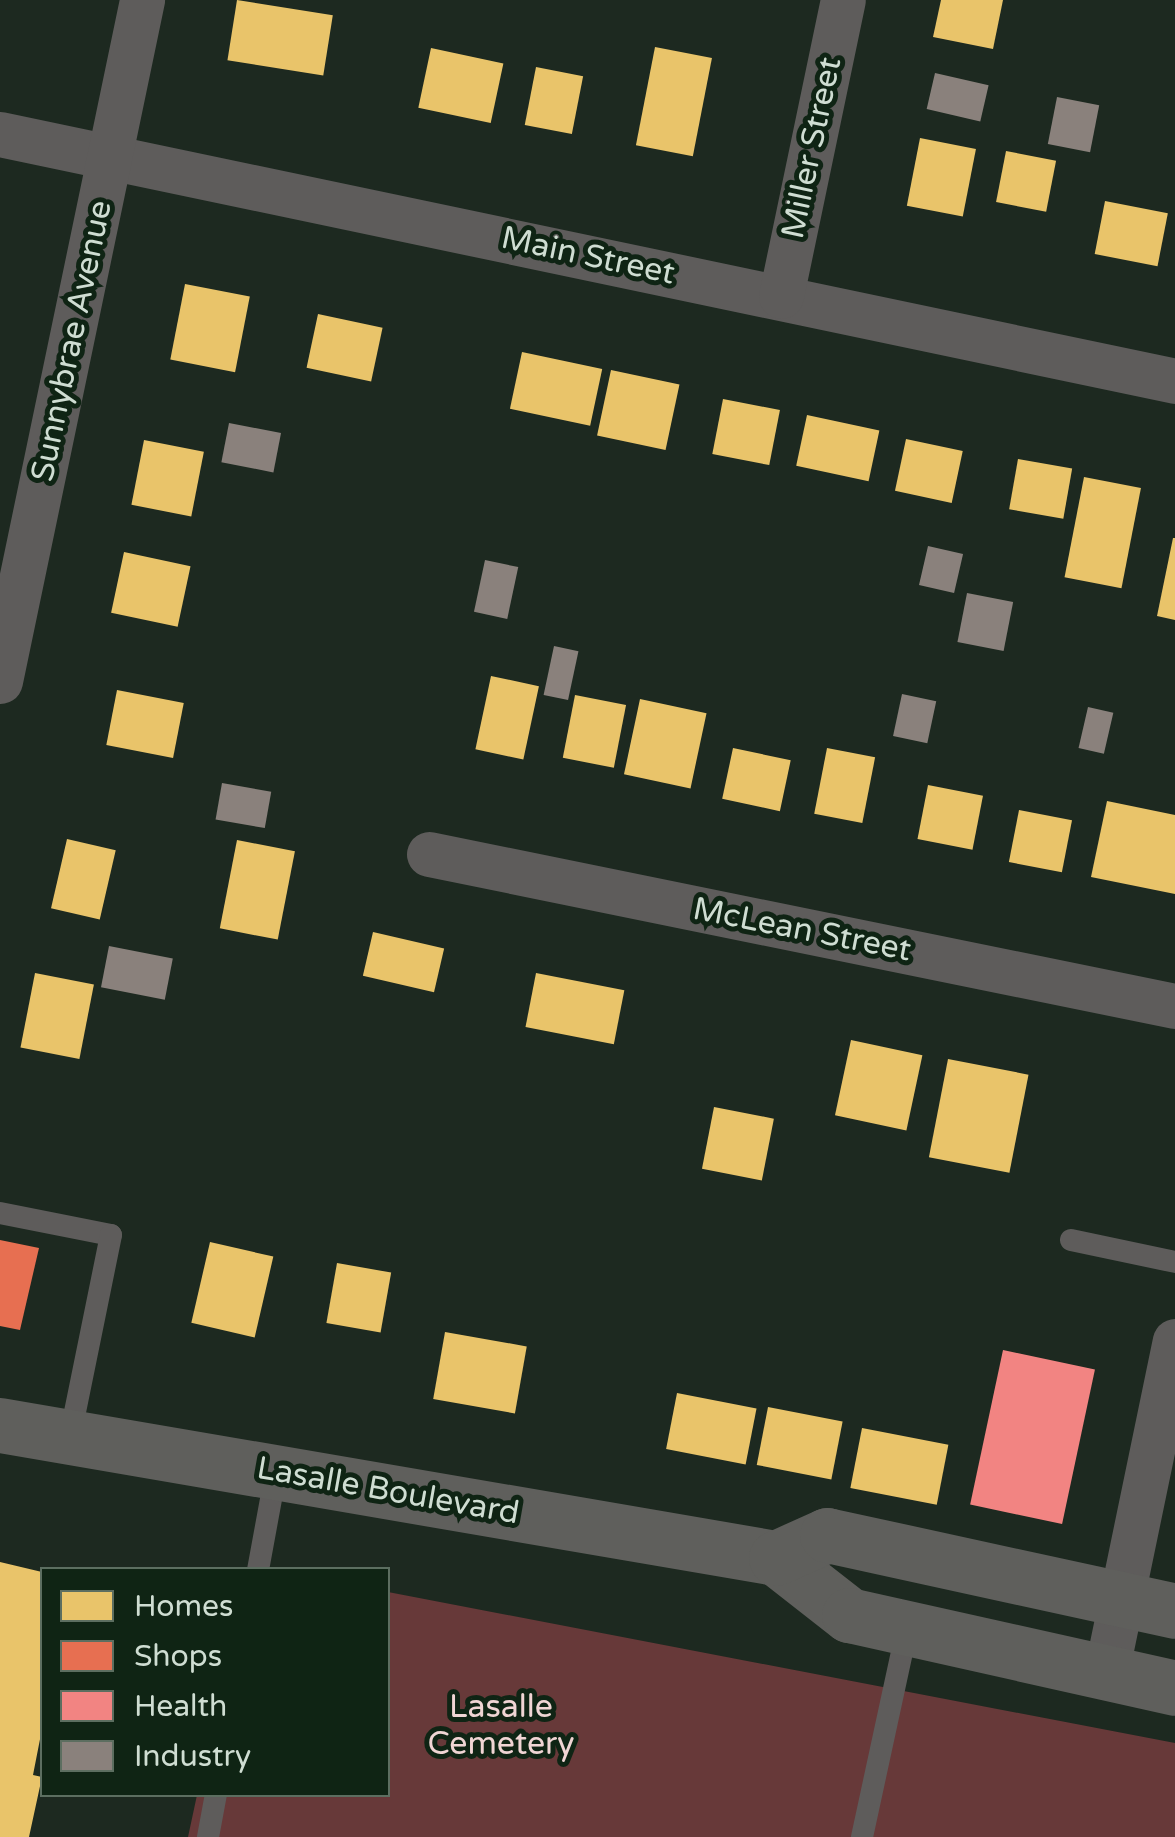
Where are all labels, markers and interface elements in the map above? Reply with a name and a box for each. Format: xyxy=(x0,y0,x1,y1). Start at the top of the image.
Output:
street label: Miller Street xyxy=(774,54,850,242)
street label: Sunnybrae Avenue xyxy=(23,197,121,485)
street label: Main Street xyxy=(498,219,678,293)
street label: McLean Street xyxy=(690,890,914,970)
street label: Lasalle Boulevard xyxy=(254,1449,522,1533)
legend xyxy=(40,1567,390,1797)
text: Homes xyxy=(134,1588,233,1625)
text: Shops xyxy=(134,1638,222,1675)
text: Health xyxy=(134,1688,227,1725)
park label: Lasalle Cemetery xyxy=(428,1689,574,1764)
text: Industry xyxy=(134,1738,251,1775)

